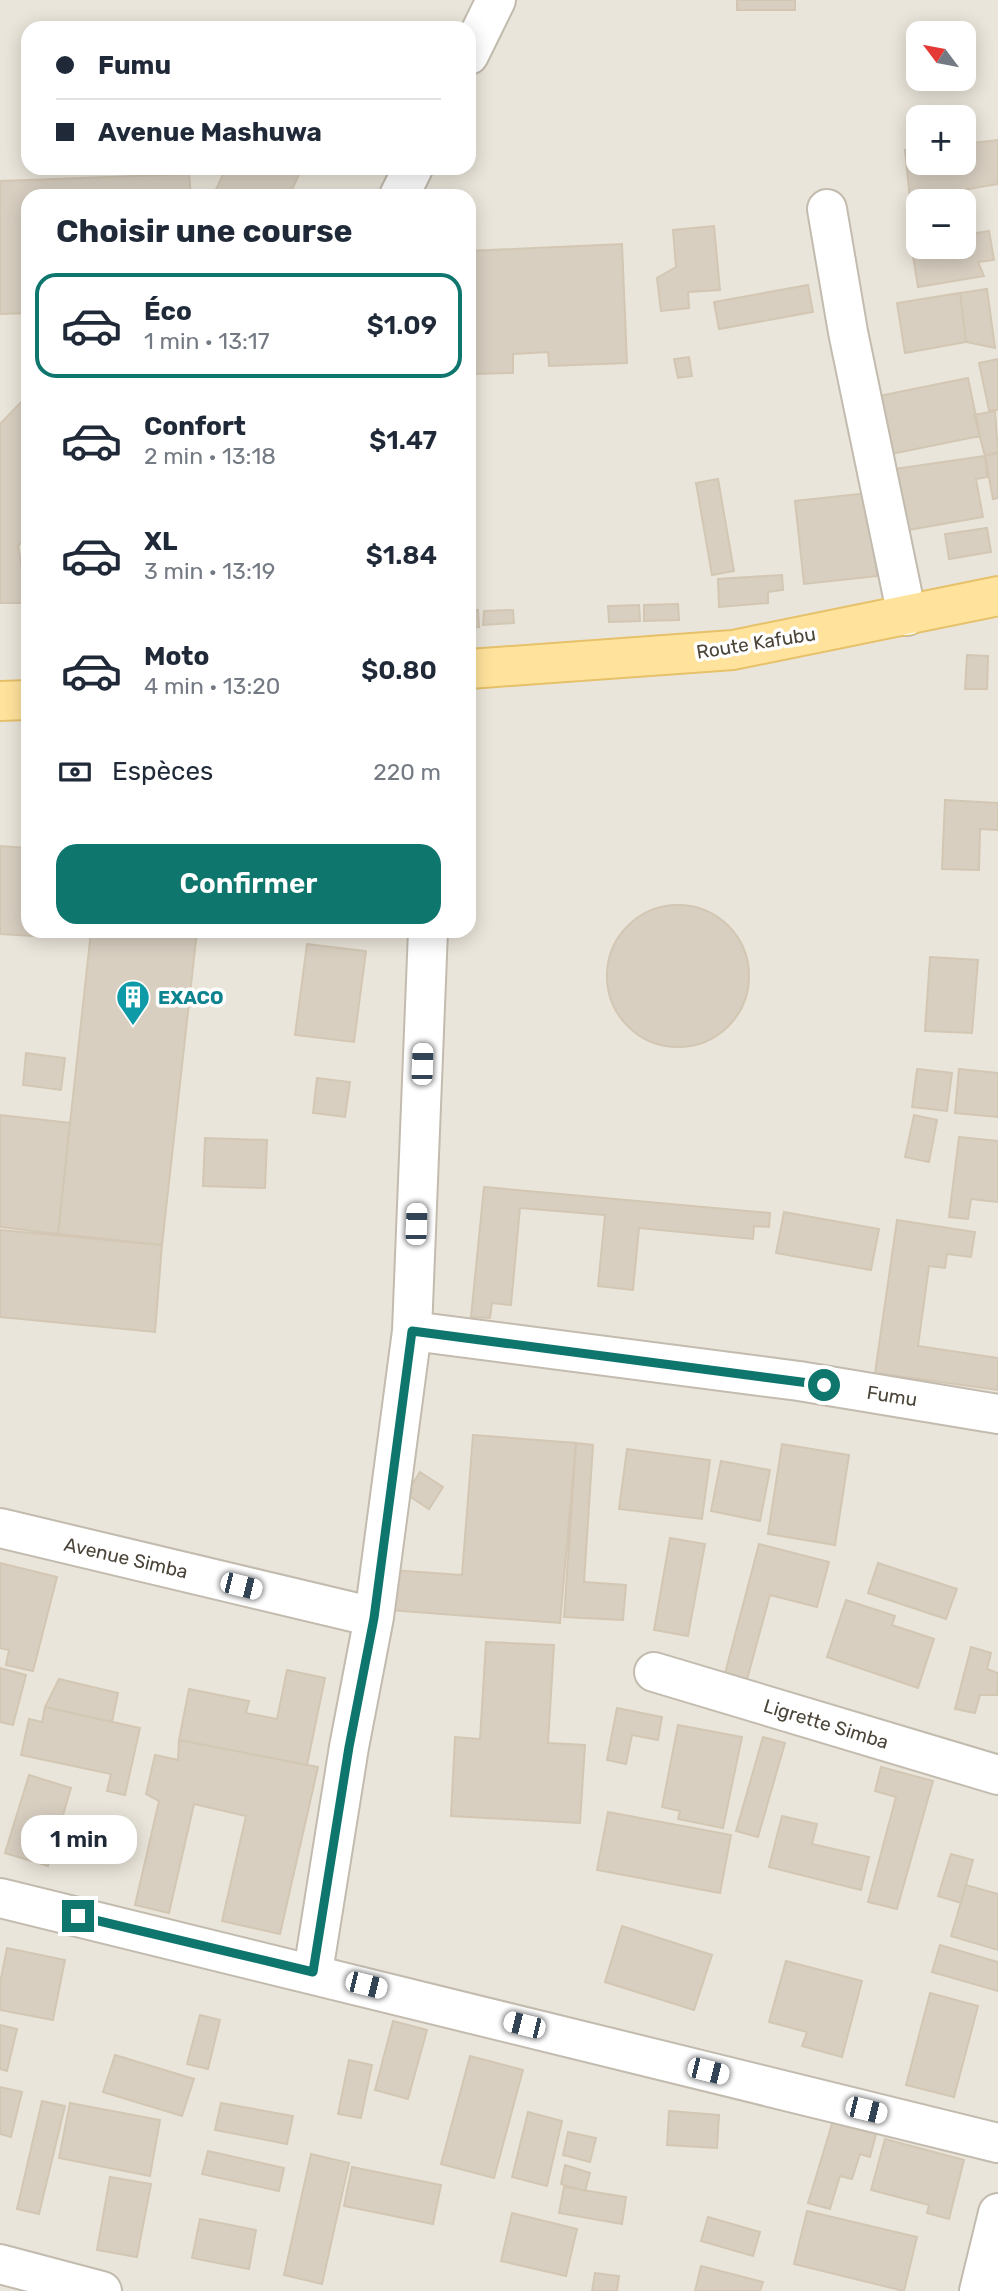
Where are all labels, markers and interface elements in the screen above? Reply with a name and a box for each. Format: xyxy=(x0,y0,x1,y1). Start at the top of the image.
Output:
north arrow xyxy=(906,21,976,91)
map controls xyxy=(906,21,976,259)
text: Fumu xyxy=(98,50,171,81)
button: + xyxy=(906,105,976,175)
text: Avenue Mashuwa xyxy=(98,117,322,148)
button: − xyxy=(906,189,976,259)
text: Choisir une course xyxy=(56,212,353,250)
icon: car xyxy=(60,294,123,357)
text: Éco xyxy=(144,296,192,327)
text: $1.09 xyxy=(367,310,437,341)
text: 1 min · 13:17 xyxy=(144,327,270,355)
icon: car xyxy=(60,409,123,472)
text: Confort xyxy=(144,411,246,442)
text: $1.47 xyxy=(369,425,437,456)
text: 2 min · 13:18 xyxy=(144,442,276,470)
icon: car xyxy=(60,524,123,587)
text: XL xyxy=(144,526,177,557)
text: $1.84 xyxy=(366,540,437,571)
text: 3 min · 13:19 xyxy=(144,557,275,585)
street label: Route Kafubu xyxy=(695,622,817,664)
icon: car xyxy=(60,639,123,702)
text: Moto xyxy=(144,641,209,672)
text: $0.80 xyxy=(361,655,437,686)
text: 4 min · 13:20 xyxy=(144,672,280,700)
icon: cash xyxy=(56,753,94,791)
text: Espèces xyxy=(112,756,213,787)
text: 220 m xyxy=(373,758,441,786)
button: Confirmer xyxy=(56,844,441,924)
building icon: EXACO xyxy=(114,978,152,1027)
place label: EXACO xyxy=(158,986,223,1009)
car xyxy=(411,1043,434,1085)
car xyxy=(405,1203,428,1245)
route start xyxy=(808,1369,840,1401)
street label: Fumu xyxy=(865,1381,919,1411)
street label: Avenue Simba xyxy=(62,1533,190,1583)
car xyxy=(219,1571,264,1601)
street label: Ligrette Simba xyxy=(761,1694,891,1754)
callout: 1 min xyxy=(20,1814,136,1864)
text: 1 min xyxy=(50,1825,108,1853)
route end xyxy=(62,1900,94,1932)
car xyxy=(344,1970,389,2000)
car xyxy=(502,2010,547,2040)
car xyxy=(686,2056,731,2086)
car xyxy=(844,2095,889,2125)

